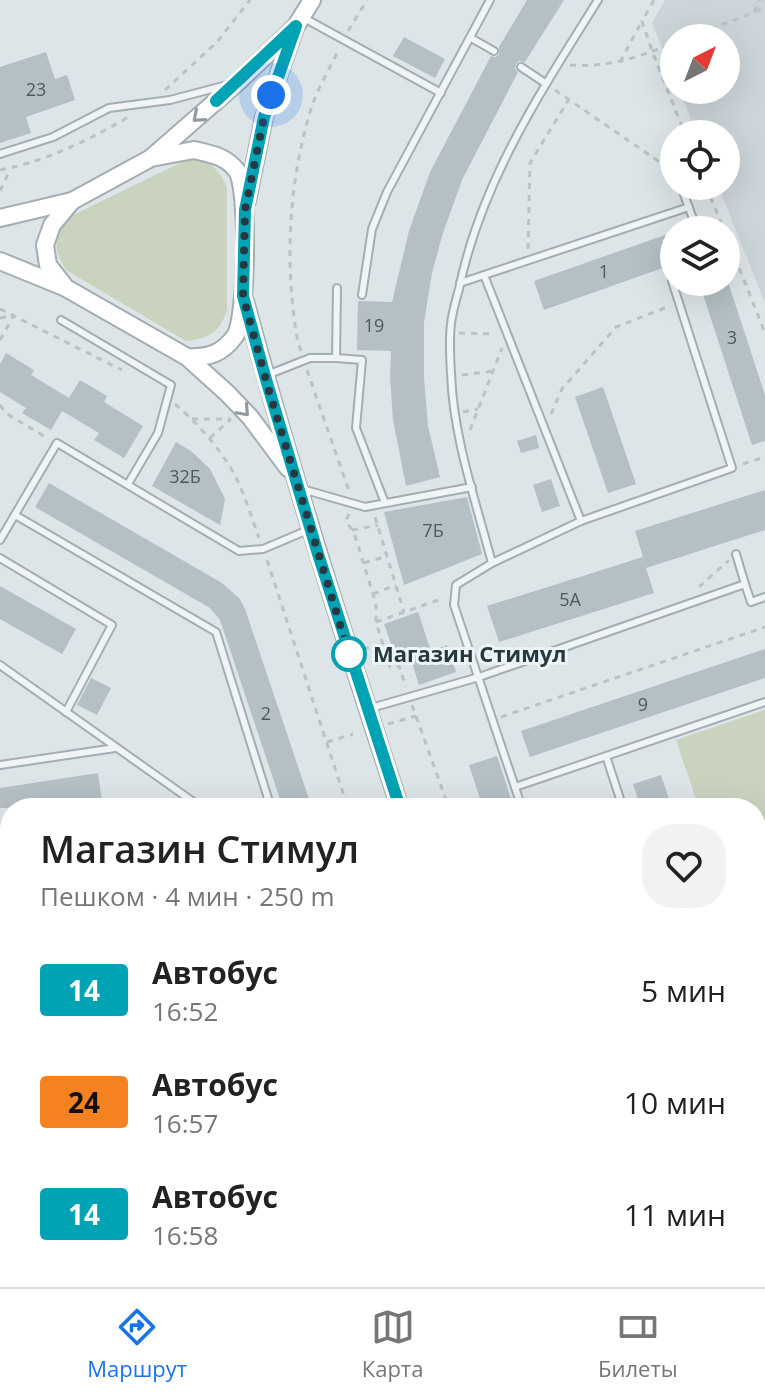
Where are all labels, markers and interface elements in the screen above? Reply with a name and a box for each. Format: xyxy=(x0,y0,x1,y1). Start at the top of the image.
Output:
north arrow xyxy=(660,24,740,104)
map controls xyxy=(660,24,740,296)
your location xyxy=(251,75,291,115)
house number: 23 xyxy=(26,77,46,101)
one-way arrow xyxy=(193,107,207,122)
button: locate xyxy=(660,120,740,200)
button: layers xyxy=(660,216,740,296)
house number: 1 xyxy=(599,259,609,283)
house number: 19 xyxy=(364,313,384,337)
house number: 3 xyxy=(727,325,737,349)
one-way arrow xyxy=(234,401,248,416)
house number: 32Б xyxy=(169,464,201,488)
house number: 7Б xyxy=(422,518,444,542)
house number: 5А xyxy=(559,587,581,611)
marker: Магазин Стимул xyxy=(332,637,366,671)
place label: Магазин Стимул xyxy=(373,638,567,668)
house number: 9 xyxy=(638,692,648,716)
house number: 2 xyxy=(261,701,271,725)
text: Магазин Стимул xyxy=(40,822,359,874)
button: heart xyxy=(642,824,726,908)
text: Пешком · 4 мин · 250 m xyxy=(40,878,335,914)
text: Автобус xyxy=(152,952,278,993)
text: 5 мин xyxy=(641,970,726,1011)
text: 14 xyxy=(68,971,100,1009)
text: 16:52 xyxy=(152,993,218,1029)
text: Автобус xyxy=(152,1064,278,1105)
text: 10 мин xyxy=(624,1082,726,1123)
text: 24 xyxy=(68,1083,100,1121)
text: 16:57 xyxy=(152,1105,218,1141)
text: Автобус xyxy=(152,1176,278,1217)
text: 11 мин xyxy=(624,1194,726,1235)
text: 14 xyxy=(68,1195,100,1233)
text: 16:58 xyxy=(152,1217,218,1253)
tab: Маршрут xyxy=(87,1305,187,1383)
tab: Карта xyxy=(362,1305,423,1383)
tab: Билеты xyxy=(598,1305,678,1383)

